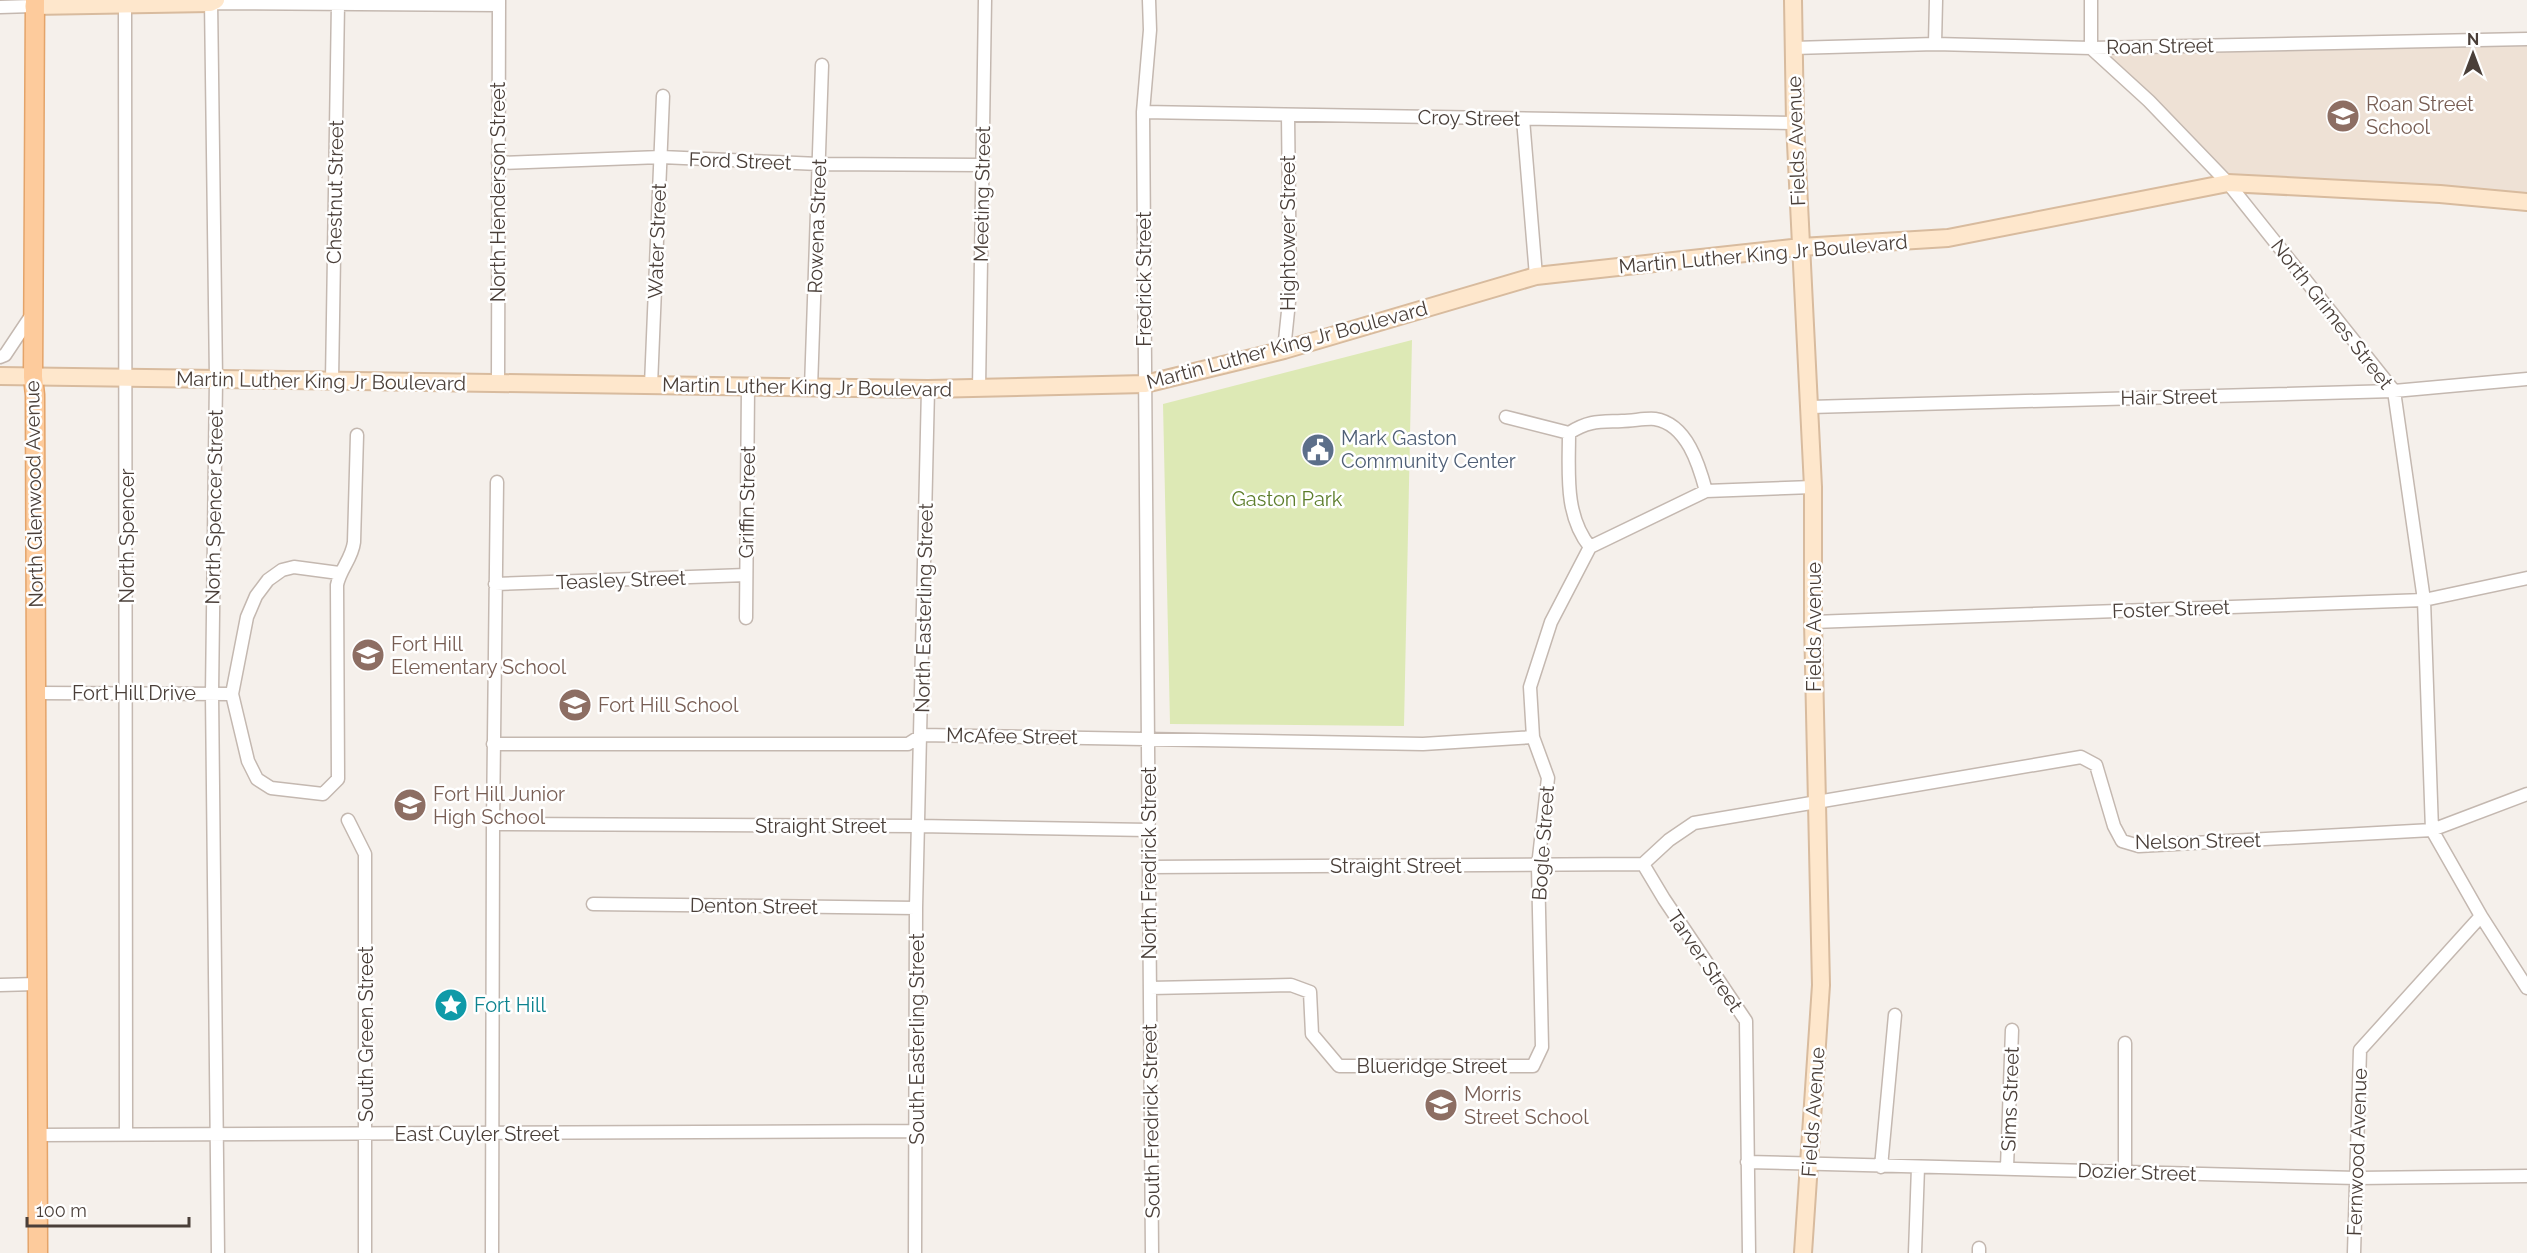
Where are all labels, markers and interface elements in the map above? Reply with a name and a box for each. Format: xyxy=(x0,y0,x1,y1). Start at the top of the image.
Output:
north arrow xyxy=(2443,24,2503,84)
text: N xyxy=(2467,30,2479,49)
street label: Roan Street xyxy=(2106,33,2214,59)
street label: Fields Avenue xyxy=(1782,75,1810,206)
street label: North Henderson Street xyxy=(486,81,510,302)
place label: Roan Street School xyxy=(2366,92,2474,139)
school or university icon: Roan Street School xyxy=(2325,98,2361,134)
street label: Croy Street xyxy=(1417,105,1521,131)
street label: Chestnut Street xyxy=(322,119,348,264)
street label: Meeting Street xyxy=(969,125,995,262)
street label: Ford Street xyxy=(688,147,792,175)
street label: Hightower Street xyxy=(1276,155,1300,311)
street label: Rowena Street xyxy=(803,158,831,294)
street label: Water Street xyxy=(643,182,671,299)
street label: Fredrick Street xyxy=(1132,211,1156,347)
street label: Martin Luther King Jr Boulevard xyxy=(1618,229,1908,279)
street label: North Grimes Street xyxy=(2266,234,2398,394)
street label: Martin Luther King Jr Boulevard xyxy=(1144,296,1430,394)
street label: Martin Luther King Jr Boulevard xyxy=(176,366,466,396)
street label: Martin Luther King Jr Boulevard xyxy=(662,372,952,402)
street label: North Glenwood Avenue xyxy=(20,380,48,608)
street label: Hair Street xyxy=(2120,384,2218,410)
street label: North Spencer Street xyxy=(200,409,228,605)
place label: Mark Gaston Community Center xyxy=(1341,426,1516,473)
public building icon: Mark Gaston Community Center xyxy=(1300,432,1336,468)
street label: Griffin Street xyxy=(734,445,760,558)
street label: North Spencer xyxy=(115,468,139,604)
park label: Gaston Park xyxy=(1232,487,1343,511)
street label: North Easterling Street xyxy=(910,503,938,713)
street label: Fields Avenue xyxy=(1802,562,1826,692)
street label: Teasley Street xyxy=(556,566,687,594)
street label: Foster Street xyxy=(2112,595,2231,623)
place label: Fort Hill Elementary School xyxy=(391,632,567,679)
school or university icon: Fort Hill Elementary School xyxy=(350,637,386,673)
street label: Fort Hill Drive xyxy=(72,681,196,705)
school or university icon: Fort Hill School xyxy=(557,687,593,723)
place label: Fort Hill School xyxy=(598,693,739,717)
street label: McAfee Street xyxy=(946,723,1078,749)
street label: North Fredrick Street xyxy=(1137,766,1161,960)
place label: Fort Hill Junior High School xyxy=(433,782,565,829)
street label: Bogle Street xyxy=(1527,784,1559,901)
school or university icon: Fort Hill Junior High School xyxy=(392,787,428,823)
street label: Straight Street xyxy=(755,814,887,838)
street label: Nelson Street xyxy=(2135,828,2262,854)
street label: Straight Street xyxy=(1330,854,1462,878)
street label: Denton Street xyxy=(690,893,819,919)
street label: Tarver Street xyxy=(1662,906,1748,1017)
street label: South Easterling Street xyxy=(905,933,929,1145)
street label: South Green Street xyxy=(354,946,378,1122)
place icon: Fort Hill xyxy=(433,987,469,1023)
place label: Fort Hill xyxy=(474,993,546,1017)
street label: South Fredrick Street xyxy=(1137,1023,1165,1219)
street label: Fields Avenue xyxy=(1796,1046,1830,1178)
street label: Sims Street xyxy=(1996,1046,2024,1152)
street label: Blueridge Street xyxy=(1357,1054,1508,1078)
street label: Fernwood Avenue xyxy=(2342,1067,2372,1236)
place label: Morris Street School xyxy=(1464,1082,1589,1129)
school or university icon: Morris Street School xyxy=(1423,1087,1459,1123)
street label: East Cuyler Street xyxy=(394,1122,560,1146)
street label: Dozier Street xyxy=(2077,1158,2197,1186)
scale bar xyxy=(27,1190,189,1228)
text: 100 m xyxy=(36,1200,87,1221)

